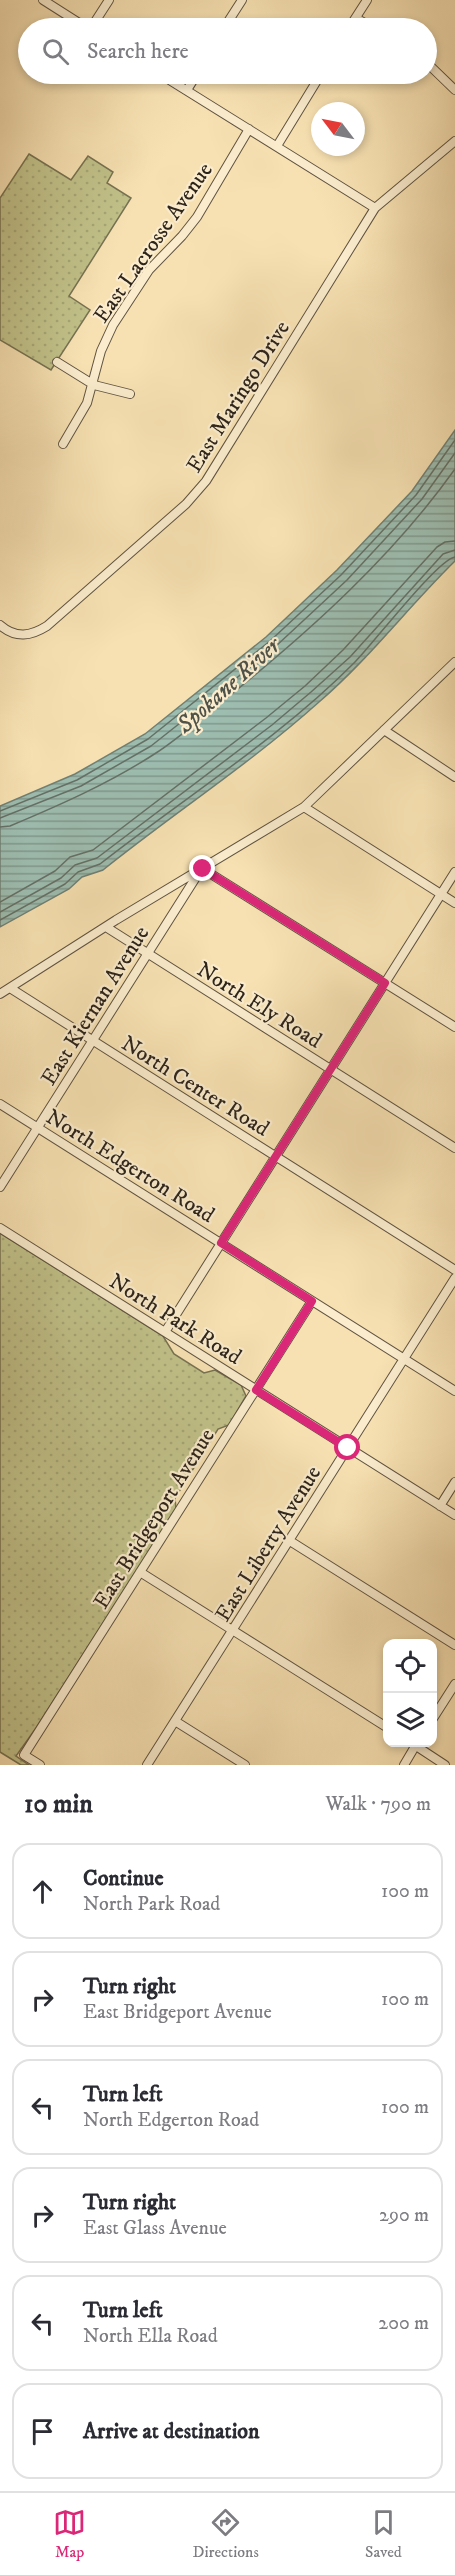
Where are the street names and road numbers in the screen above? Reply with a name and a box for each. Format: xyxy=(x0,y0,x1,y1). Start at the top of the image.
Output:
street label: East Lacrosse Avenue xyxy=(88,157,219,328)
street label: East Maringo Drive xyxy=(181,316,296,478)
street label: East Kiernan Avenue xyxy=(35,921,155,1091)
street label: North Ely Road xyxy=(192,956,327,1054)
street label: North Center Road xyxy=(116,1030,274,1143)
street label: North Edgerton Road xyxy=(41,1103,220,1229)
street label: North Park Road xyxy=(104,1268,246,1371)
street label: East Bridgeport Avenue xyxy=(88,1424,221,1614)
street label: East Liberty Avenue xyxy=(209,1461,327,1627)

